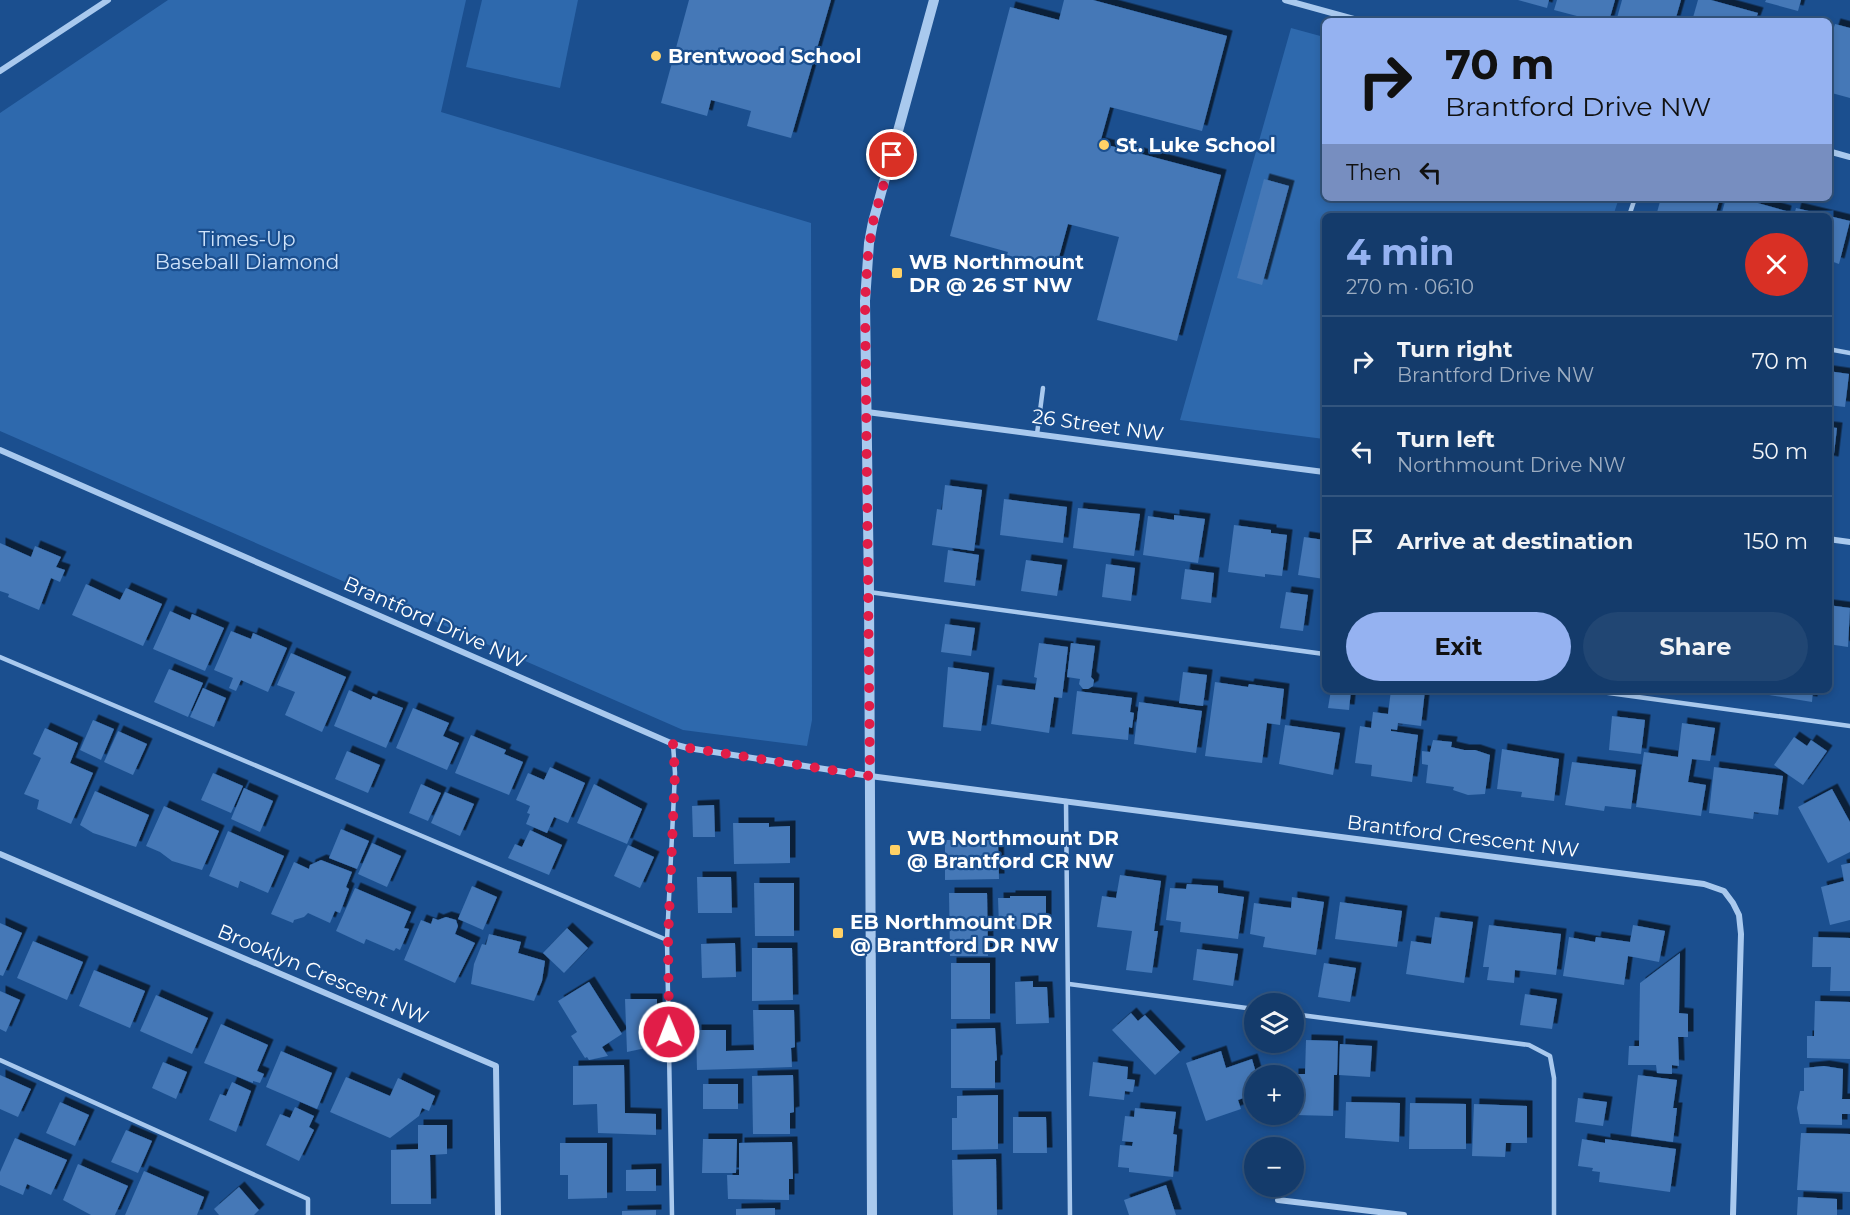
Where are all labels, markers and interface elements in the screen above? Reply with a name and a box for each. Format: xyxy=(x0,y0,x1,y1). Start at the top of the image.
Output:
text: 70 m xyxy=(1445,38,1555,90)
icon: right xyxy=(1346,42,1424,120)
place label: Brentwood School xyxy=(668,44,861,68)
marker: Brentwood School xyxy=(649,49,663,63)
text: Brantford Drive NW xyxy=(1445,90,1711,123)
pin xyxy=(866,129,917,180)
place label: St. Luke School xyxy=(1116,133,1276,157)
icon: arrive xyxy=(875,138,908,171)
marker: St. Luke School xyxy=(1097,138,1111,152)
icon: left xyxy=(1414,156,1447,189)
text: Then xyxy=(1346,159,1402,186)
park label: Times-Up Baseball Diamond xyxy=(155,227,339,274)
text: 4 min xyxy=(1346,230,1454,274)
button: close xyxy=(1745,233,1808,296)
place label: WB Northmount DR @ 26 ST NW xyxy=(909,250,1084,297)
marker: WB Northmount DR @ 26 ST NW xyxy=(890,266,904,280)
text: 270 m · 06:10 xyxy=(1346,275,1474,299)
text: Turn right xyxy=(1397,336,1512,363)
icon: right xyxy=(1346,345,1379,378)
text: 70 m xyxy=(1752,348,1808,375)
text: Brantford Drive NW xyxy=(1397,363,1594,387)
street label: 26 Street NW xyxy=(1031,404,1165,446)
text: Turn left xyxy=(1397,426,1495,453)
icon: left xyxy=(1346,435,1379,468)
text: 50 m xyxy=(1752,438,1808,465)
text: Northmount Drive NW xyxy=(1397,453,1626,477)
icon: arrive xyxy=(1346,525,1379,558)
text: Arrive at destination xyxy=(1397,528,1633,555)
text: 150 m xyxy=(1744,528,1808,555)
street label: Brantford Drive NW xyxy=(340,571,530,673)
button: Exit xyxy=(1346,612,1571,681)
button: Share xyxy=(1583,612,1808,681)
street label: Brantford Crescent NW xyxy=(1346,810,1580,862)
place label: WB Northmount DR @ Brantford CR NW xyxy=(907,826,1119,873)
marker: WB Northmount DR @ Brantford CR NW xyxy=(888,843,902,857)
place label: EB Northmount DR @ Brantford DR NW xyxy=(850,910,1059,957)
street label: Brooklyn Crescent NW xyxy=(214,919,432,1029)
marker: EB Northmount DR @ Brantford DR NW xyxy=(831,926,845,940)
map controls xyxy=(1244,993,1304,1197)
button: layers xyxy=(1244,993,1304,1053)
position arrow xyxy=(637,1000,701,1064)
button: + xyxy=(1244,1065,1304,1125)
button: − xyxy=(1244,1137,1304,1197)

